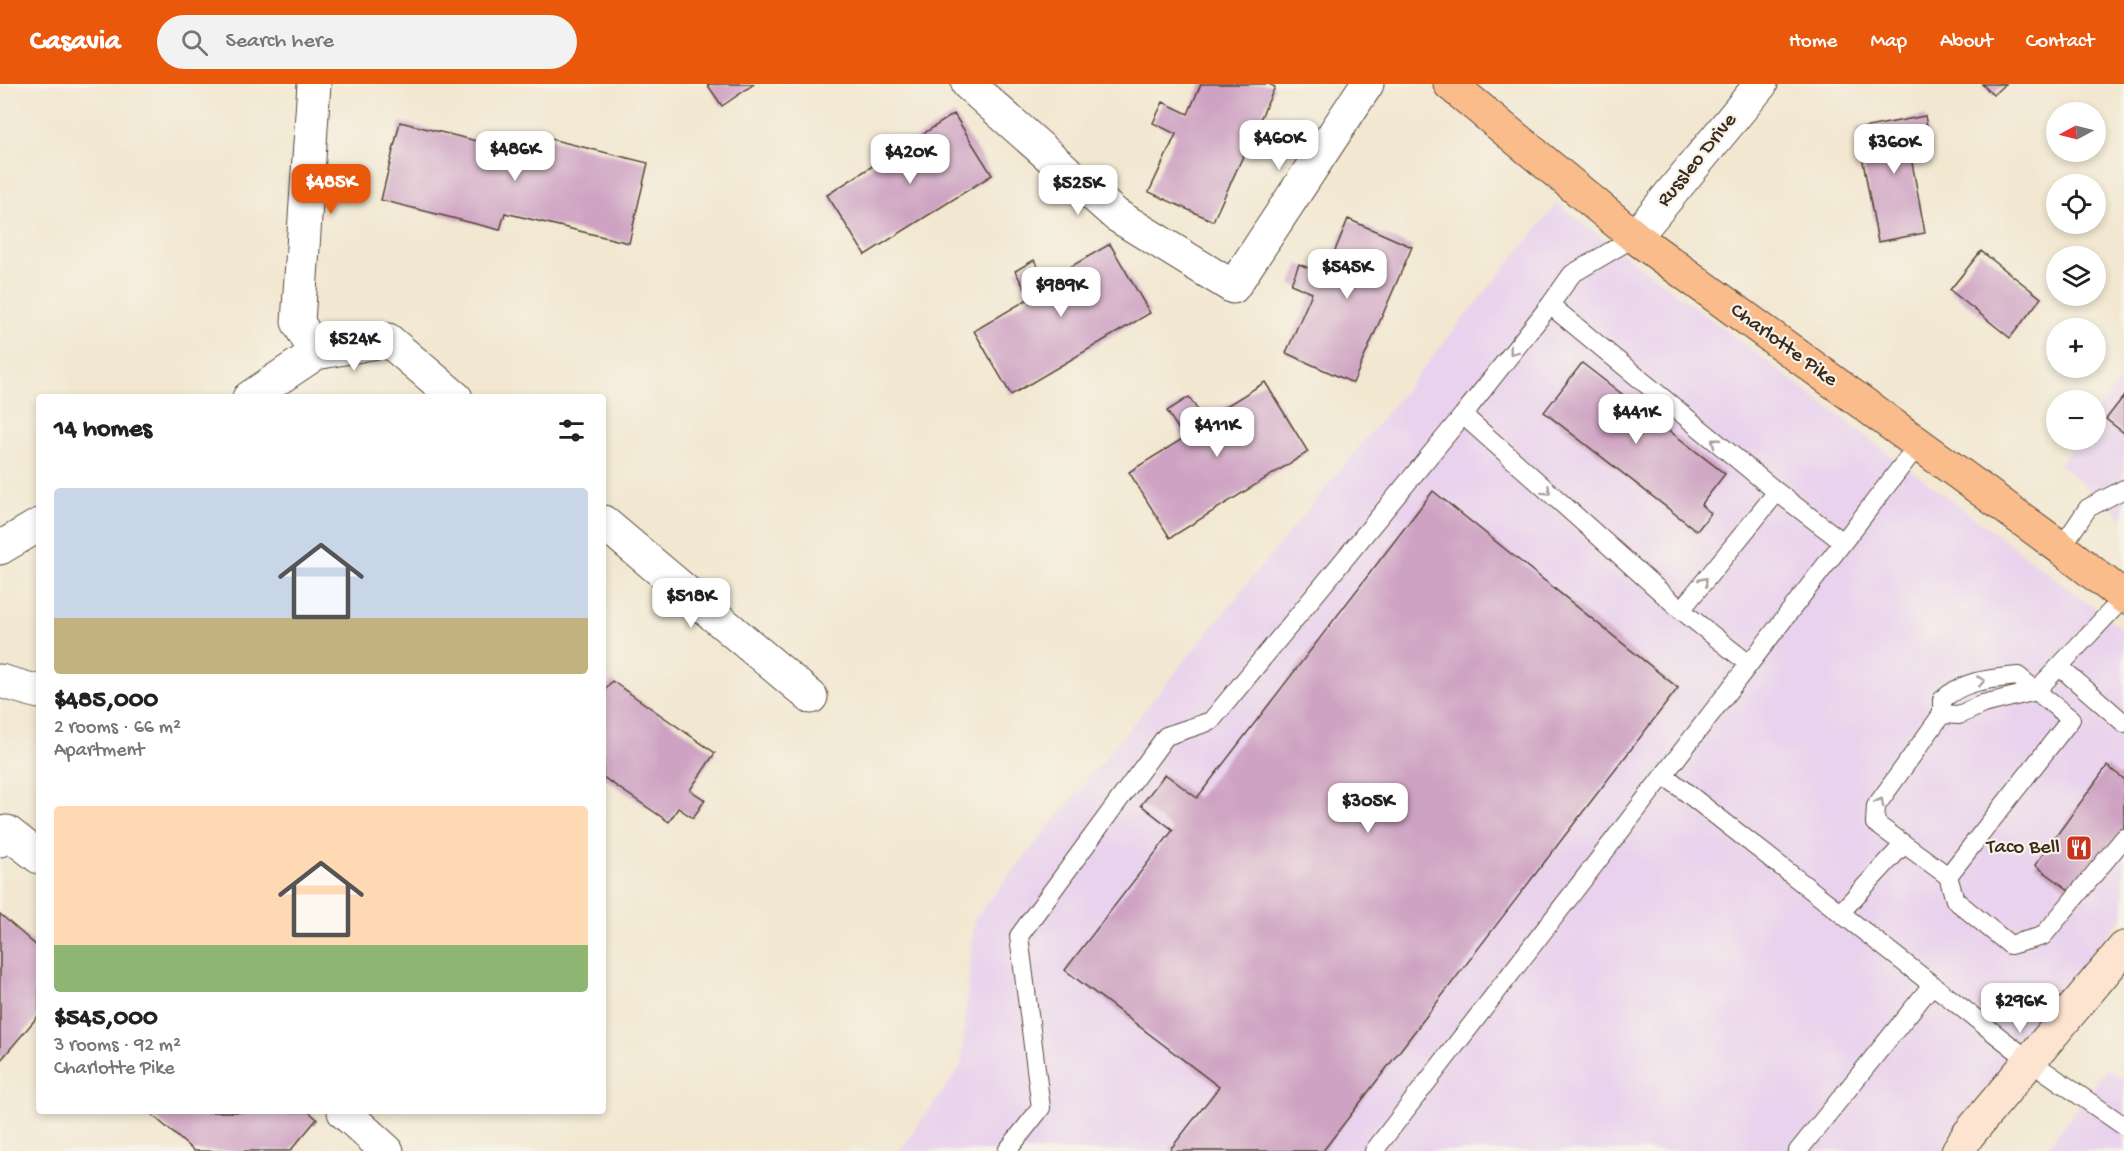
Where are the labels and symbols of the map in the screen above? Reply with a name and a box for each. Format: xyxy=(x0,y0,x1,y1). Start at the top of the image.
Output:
north arrow xyxy=(2046,102,2106,162)
street label: Russleo Drive xyxy=(1653,108,1744,213)
pin: $460K xyxy=(1237,120,1321,171)
pin: $360K xyxy=(1852,124,1936,175)
pin: $486K xyxy=(473,131,557,182)
pin: $420K xyxy=(868,134,952,185)
pin: $485K xyxy=(289,164,373,215)
pin: $525K xyxy=(1036,165,1120,216)
pin: $545K xyxy=(1305,249,1389,300)
pin: $989K xyxy=(1019,267,1103,318)
street label: Charlotte Pike xyxy=(1724,299,1842,394)
pin: $524K xyxy=(312,321,396,372)
one-way arrow xyxy=(1510,345,1521,356)
pin: $441K xyxy=(1594,394,1678,445)
pin: $411K xyxy=(1175,407,1259,458)
one-way arrow xyxy=(1711,438,1722,449)
one-way arrow xyxy=(1540,484,1551,495)
one-way arrow xyxy=(1697,577,1708,588)
pin: $518K xyxy=(649,578,733,629)
one-way arrow xyxy=(1976,675,1986,688)
pin: $305K xyxy=(1326,783,1410,834)
one-way arrow xyxy=(1873,798,1884,808)
restaurant icon: Taco Bell xyxy=(2064,833,2094,863)
place label: Taco Bell xyxy=(1985,836,2060,861)
pin: $296K xyxy=(1978,983,2062,1034)

